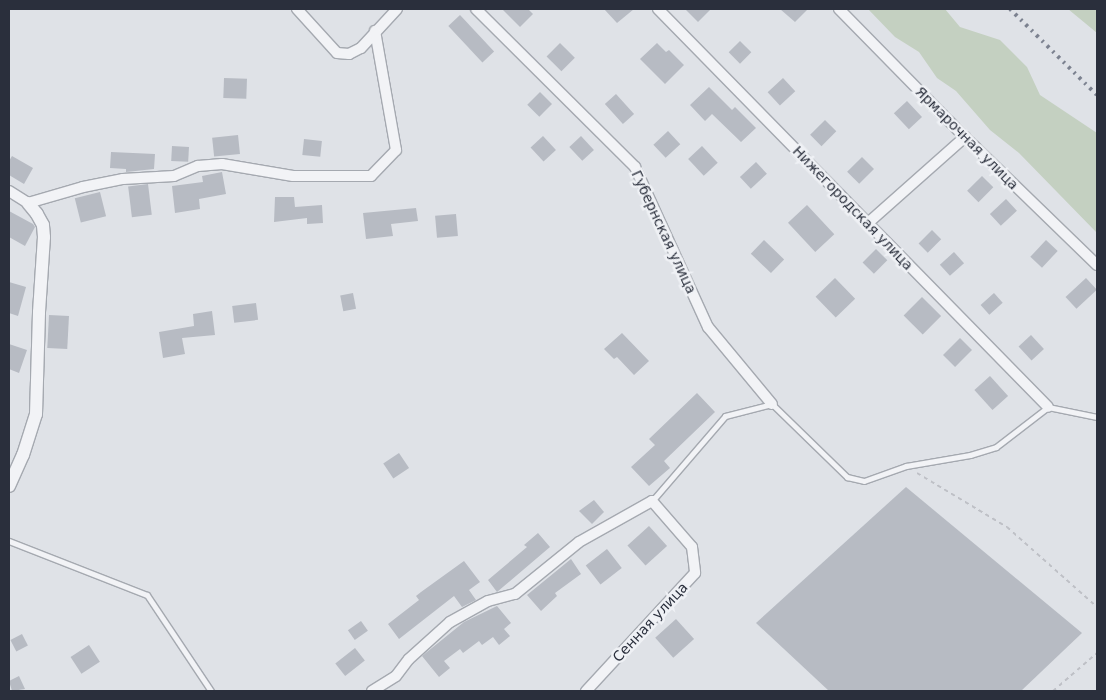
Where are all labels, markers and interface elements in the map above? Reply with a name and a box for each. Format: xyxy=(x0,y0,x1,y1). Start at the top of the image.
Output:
street label: Ярмарочная улица xyxy=(912,83,1022,193)
street label: Нижегородская улица xyxy=(789,142,917,274)
street label: Губернская улица xyxy=(628,168,700,296)
street label: Сенная улица xyxy=(609,579,691,665)

